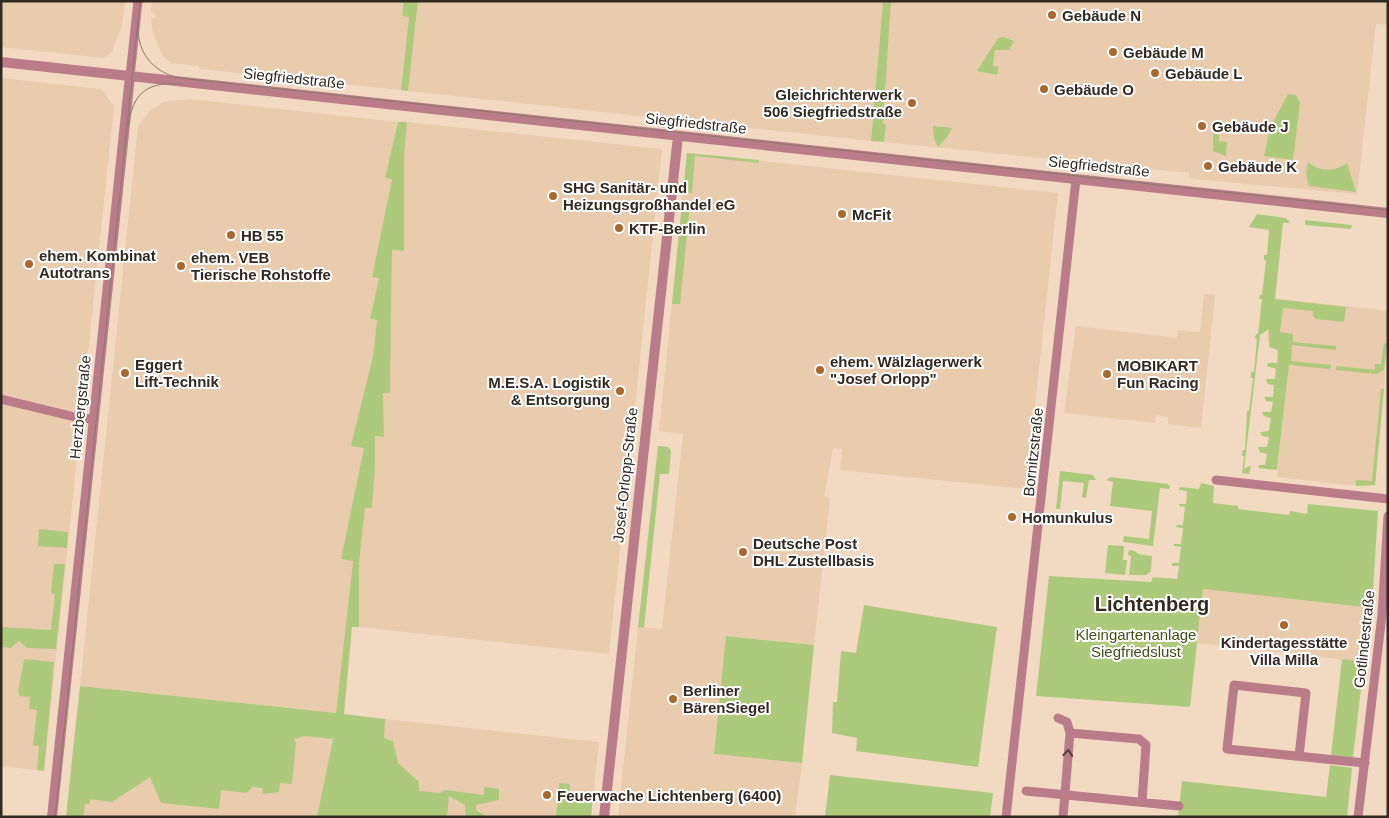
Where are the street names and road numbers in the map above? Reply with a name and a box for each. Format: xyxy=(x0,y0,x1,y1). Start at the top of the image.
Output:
street label: Siegfriedstraße xyxy=(243,64,345,92)
street label: Siegfriedstraße xyxy=(645,109,747,137)
street label: Siegfriedstraße xyxy=(1048,152,1150,180)
street label: Herzbergstraße xyxy=(66,354,94,460)
street label: Josef-Orlopp-Straße xyxy=(609,407,641,543)
street label: Bornitzstraße xyxy=(1020,407,1046,497)
street label: Gotlindestraße xyxy=(1350,589,1378,689)

